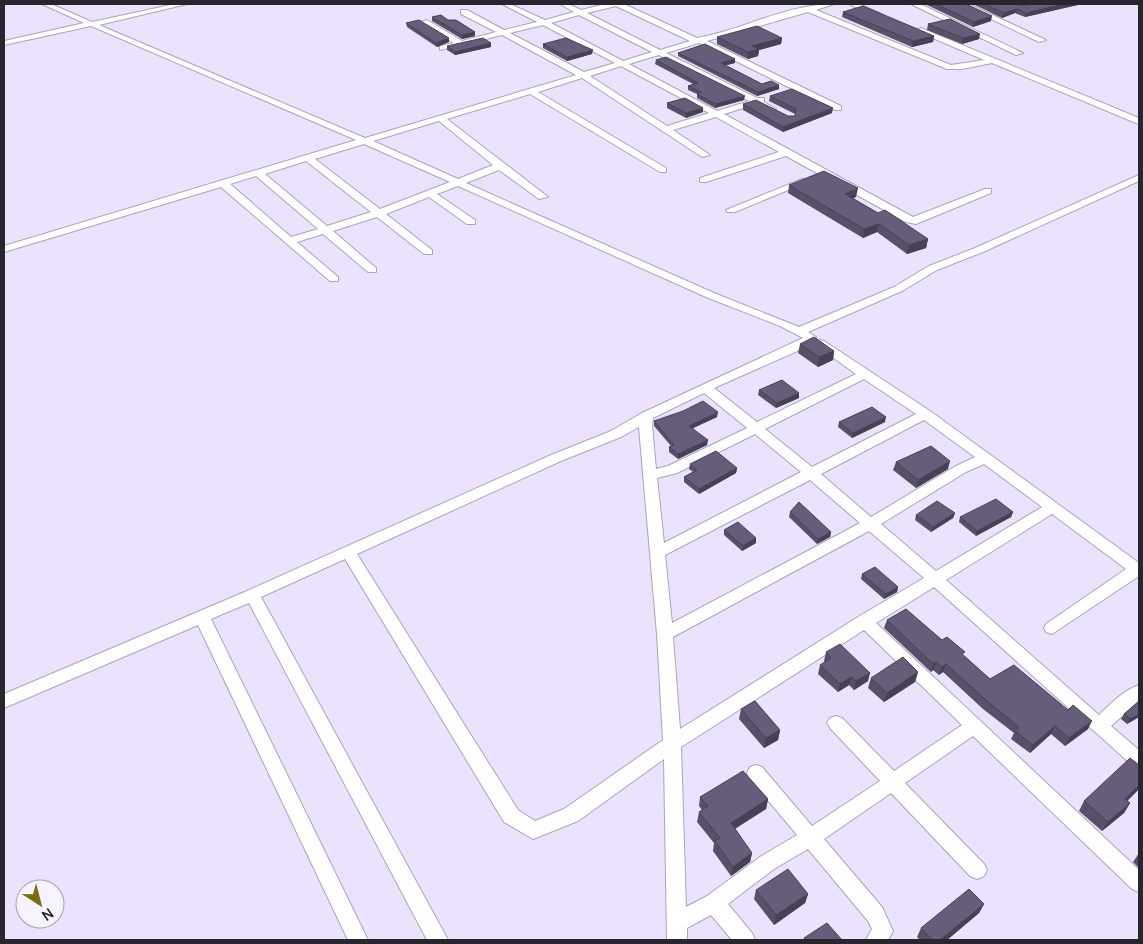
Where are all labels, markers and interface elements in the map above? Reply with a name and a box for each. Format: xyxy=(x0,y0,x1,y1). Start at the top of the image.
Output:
north arrow xyxy=(15,879,65,929)
text: N xyxy=(38,904,58,926)

